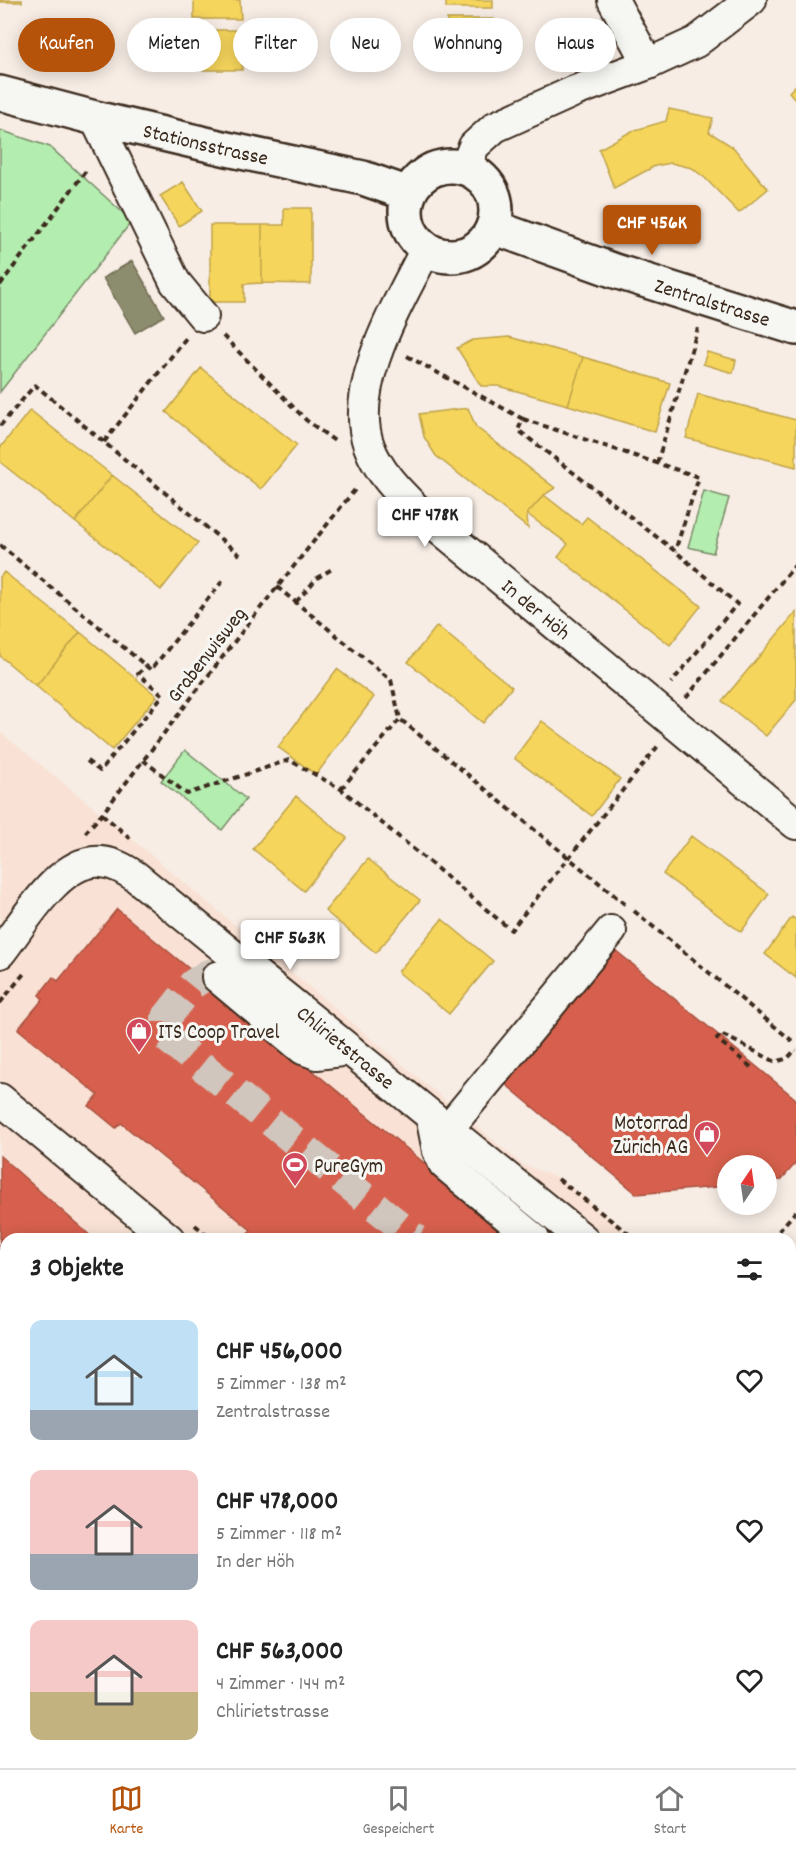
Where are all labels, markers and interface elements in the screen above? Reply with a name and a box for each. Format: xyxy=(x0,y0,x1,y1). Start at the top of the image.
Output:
chip: Kaufen xyxy=(18,18,115,72)
chip: Mieten xyxy=(127,18,221,72)
chip: Filter xyxy=(233,18,318,72)
chip: Neu xyxy=(330,18,401,72)
chip: Wohnung xyxy=(413,18,523,72)
chip: Haus xyxy=(535,18,616,72)
street label: Stationsstrasse xyxy=(140,118,271,175)
pin: CHF 456K xyxy=(590,205,714,256)
text: CHF 456K xyxy=(617,210,687,238)
street label: Zentralstrasse xyxy=(650,272,773,337)
pin: CHF 478K xyxy=(363,497,487,548)
text: CHF 478K xyxy=(392,502,458,530)
street label: In der Höh xyxy=(493,573,576,649)
street label: Grabenwisweg xyxy=(161,602,255,710)
pin: CHF 563K xyxy=(228,920,352,971)
text: CHF 563K xyxy=(255,925,325,953)
street label: Chlirietstrasse xyxy=(289,1000,400,1098)
shop icon: ITS Coop Travel xyxy=(124,1016,154,1054)
place label: ITS Coop Travel xyxy=(158,1019,280,1049)
place label: Motorrad Zürich AG xyxy=(613,1110,688,1164)
shop icon: Motorrad Zürich AG xyxy=(692,1119,722,1157)
sports icon: PureGym xyxy=(280,1150,310,1188)
place label: PureGym xyxy=(314,1153,383,1183)
north arrow xyxy=(717,1155,777,1215)
map controls xyxy=(717,1155,777,1215)
text: 3 Objekte xyxy=(30,1251,124,1288)
icon: filters xyxy=(733,1253,766,1286)
text: CHF 456,000 xyxy=(216,1334,343,1371)
icon: home xyxy=(78,1344,150,1416)
icon: heart xyxy=(733,1364,766,1397)
text: 5 Zimmer · 138 m² xyxy=(216,1371,347,1399)
text: Zentralstrasse xyxy=(216,1399,330,1427)
text: CHF 478,000 xyxy=(216,1484,338,1521)
icon: home xyxy=(78,1494,150,1566)
icon: heart xyxy=(733,1514,766,1547)
text: 5 Zimmer · 118 m² xyxy=(216,1521,342,1549)
text: In der Höh xyxy=(216,1549,295,1577)
text: CHF 563,000 xyxy=(216,1634,343,1671)
icon: home xyxy=(78,1644,150,1716)
icon: heart xyxy=(733,1664,766,1697)
text: 4 Zimmer · 144 m² xyxy=(216,1671,345,1699)
text: Chlirietstrasse xyxy=(216,1699,329,1727)
tab: Karte xyxy=(110,1782,143,1841)
tab: Gespeichert xyxy=(362,1782,434,1841)
tab: Start xyxy=(653,1782,686,1841)

